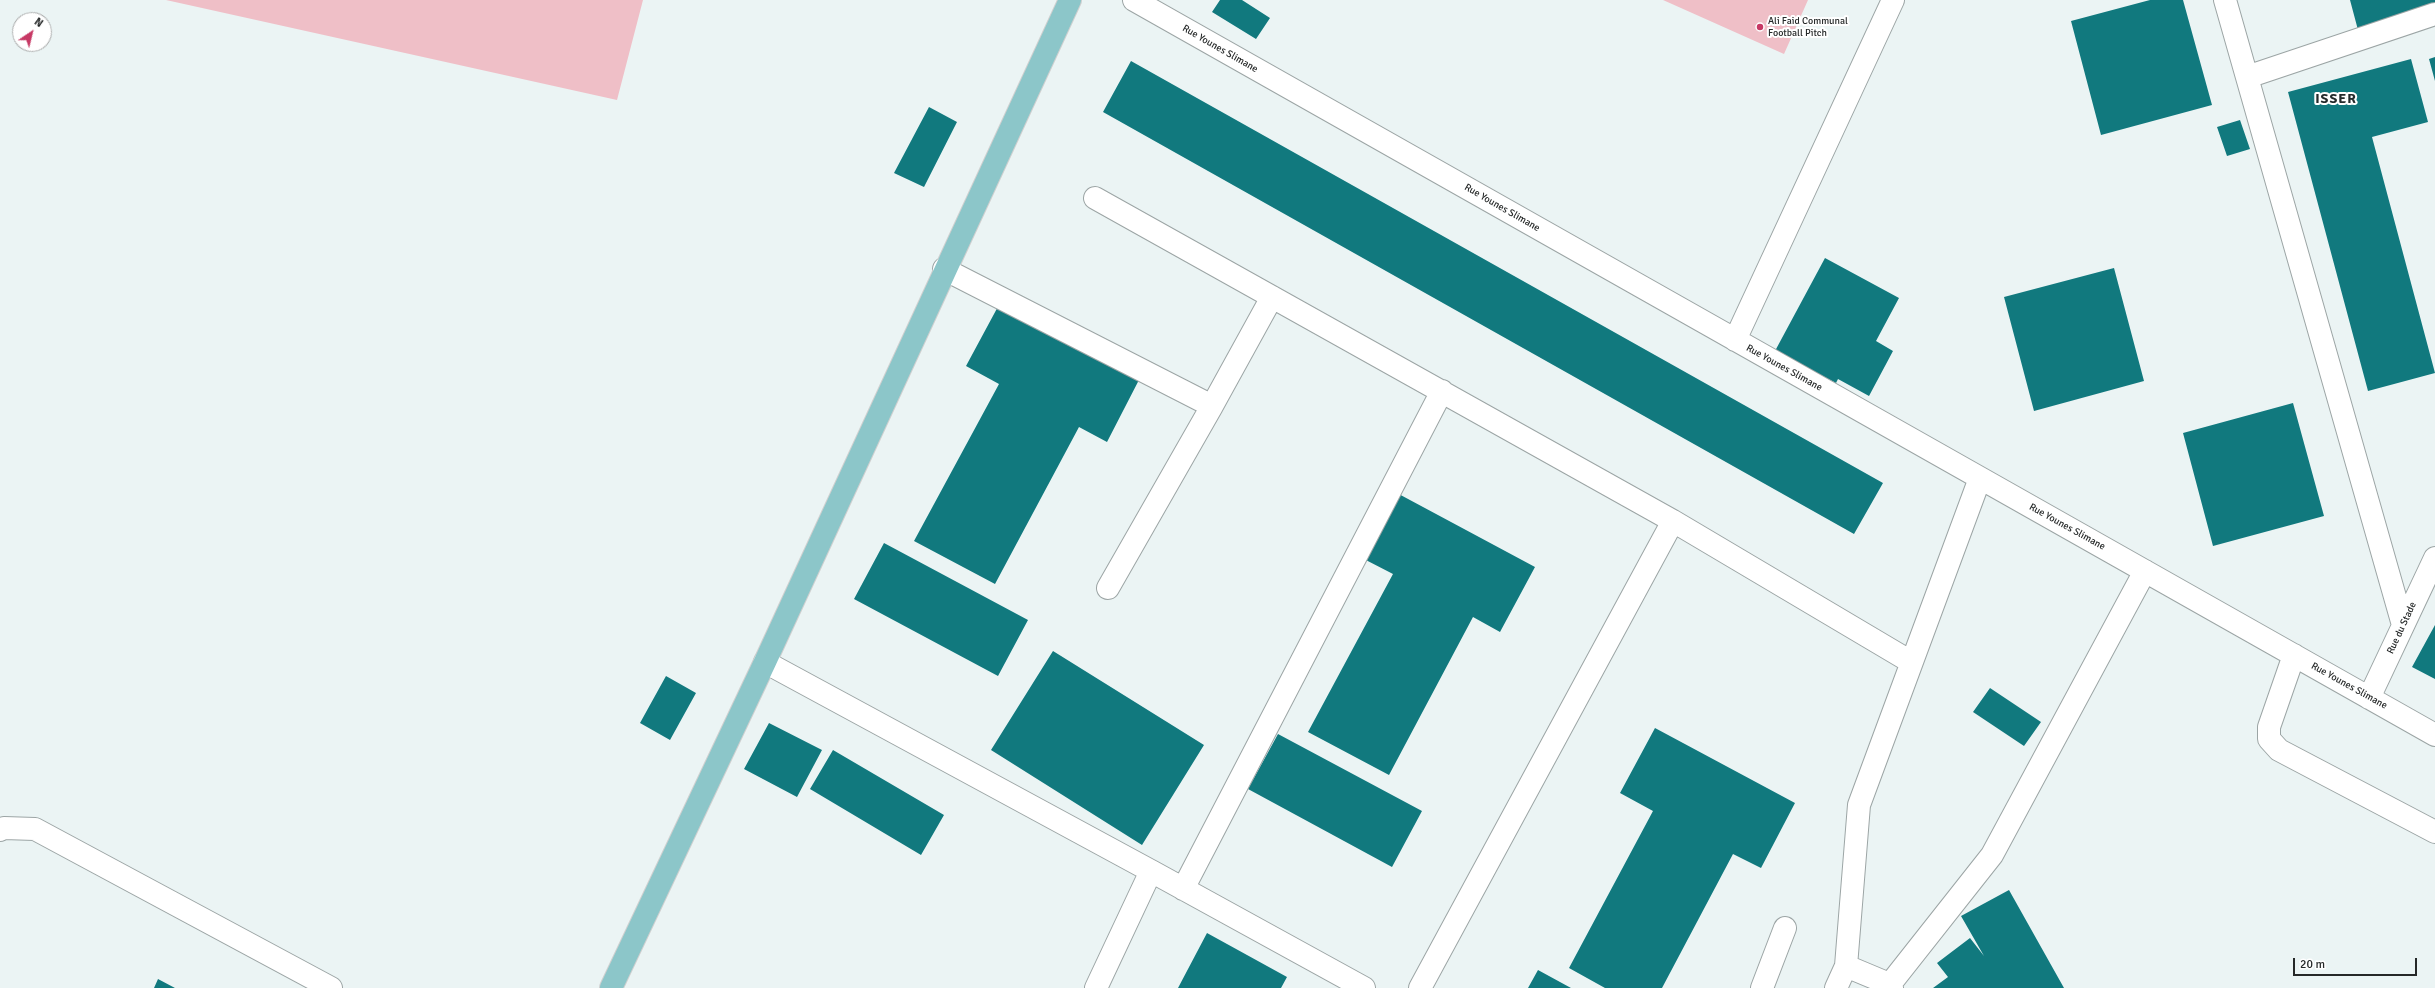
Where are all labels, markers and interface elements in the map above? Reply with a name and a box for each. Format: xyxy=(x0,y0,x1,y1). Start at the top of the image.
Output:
north arrow xyxy=(12,12,52,52)
text: N xyxy=(32,15,45,30)
place label: Ali Faid Communal Football Pitch xyxy=(1768,15,1848,38)
street label: Rue Younes Slimane xyxy=(1180,22,1260,76)
marker: Ali Faid Communal Football Pitch xyxy=(1755,22,1765,32)
district label: ISSER xyxy=(2315,91,2357,107)
street label: Rue Younes Slimane xyxy=(1462,181,1542,235)
street label: Rue Younes Slimane xyxy=(1744,342,1824,394)
street label: Rue Younes Slimane xyxy=(2027,501,2107,553)
street label: Rue du Stade xyxy=(2385,600,2419,656)
street label: Rue Younes Slimane xyxy=(2309,660,2389,712)
scale bar xyxy=(2295,950,2419,976)
text: 20 m xyxy=(2300,957,2325,972)

